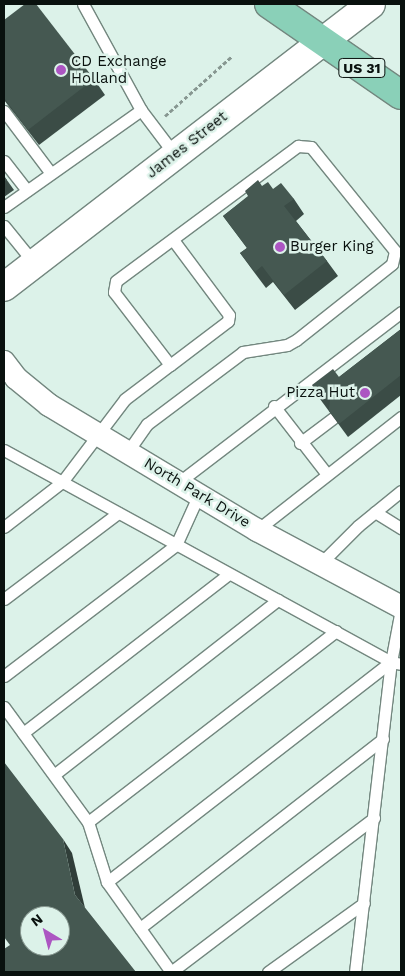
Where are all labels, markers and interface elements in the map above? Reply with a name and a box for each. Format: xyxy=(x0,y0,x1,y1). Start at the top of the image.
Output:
place label: CD Exchange Holland xyxy=(71,52,167,87)
road number: US 31 xyxy=(338,56,386,80)
marker: CD Exchange Holland xyxy=(55,64,67,76)
street label: James Street xyxy=(143,108,231,182)
place label: Burger King xyxy=(290,238,374,256)
marker: Burger King xyxy=(274,241,286,253)
place label: Pizza Hut xyxy=(286,384,355,402)
marker: Pizza Hut xyxy=(359,387,371,399)
street label: North Park Drive xyxy=(141,454,253,532)
north arrow xyxy=(20,906,70,956)
text: N xyxy=(28,910,46,929)

